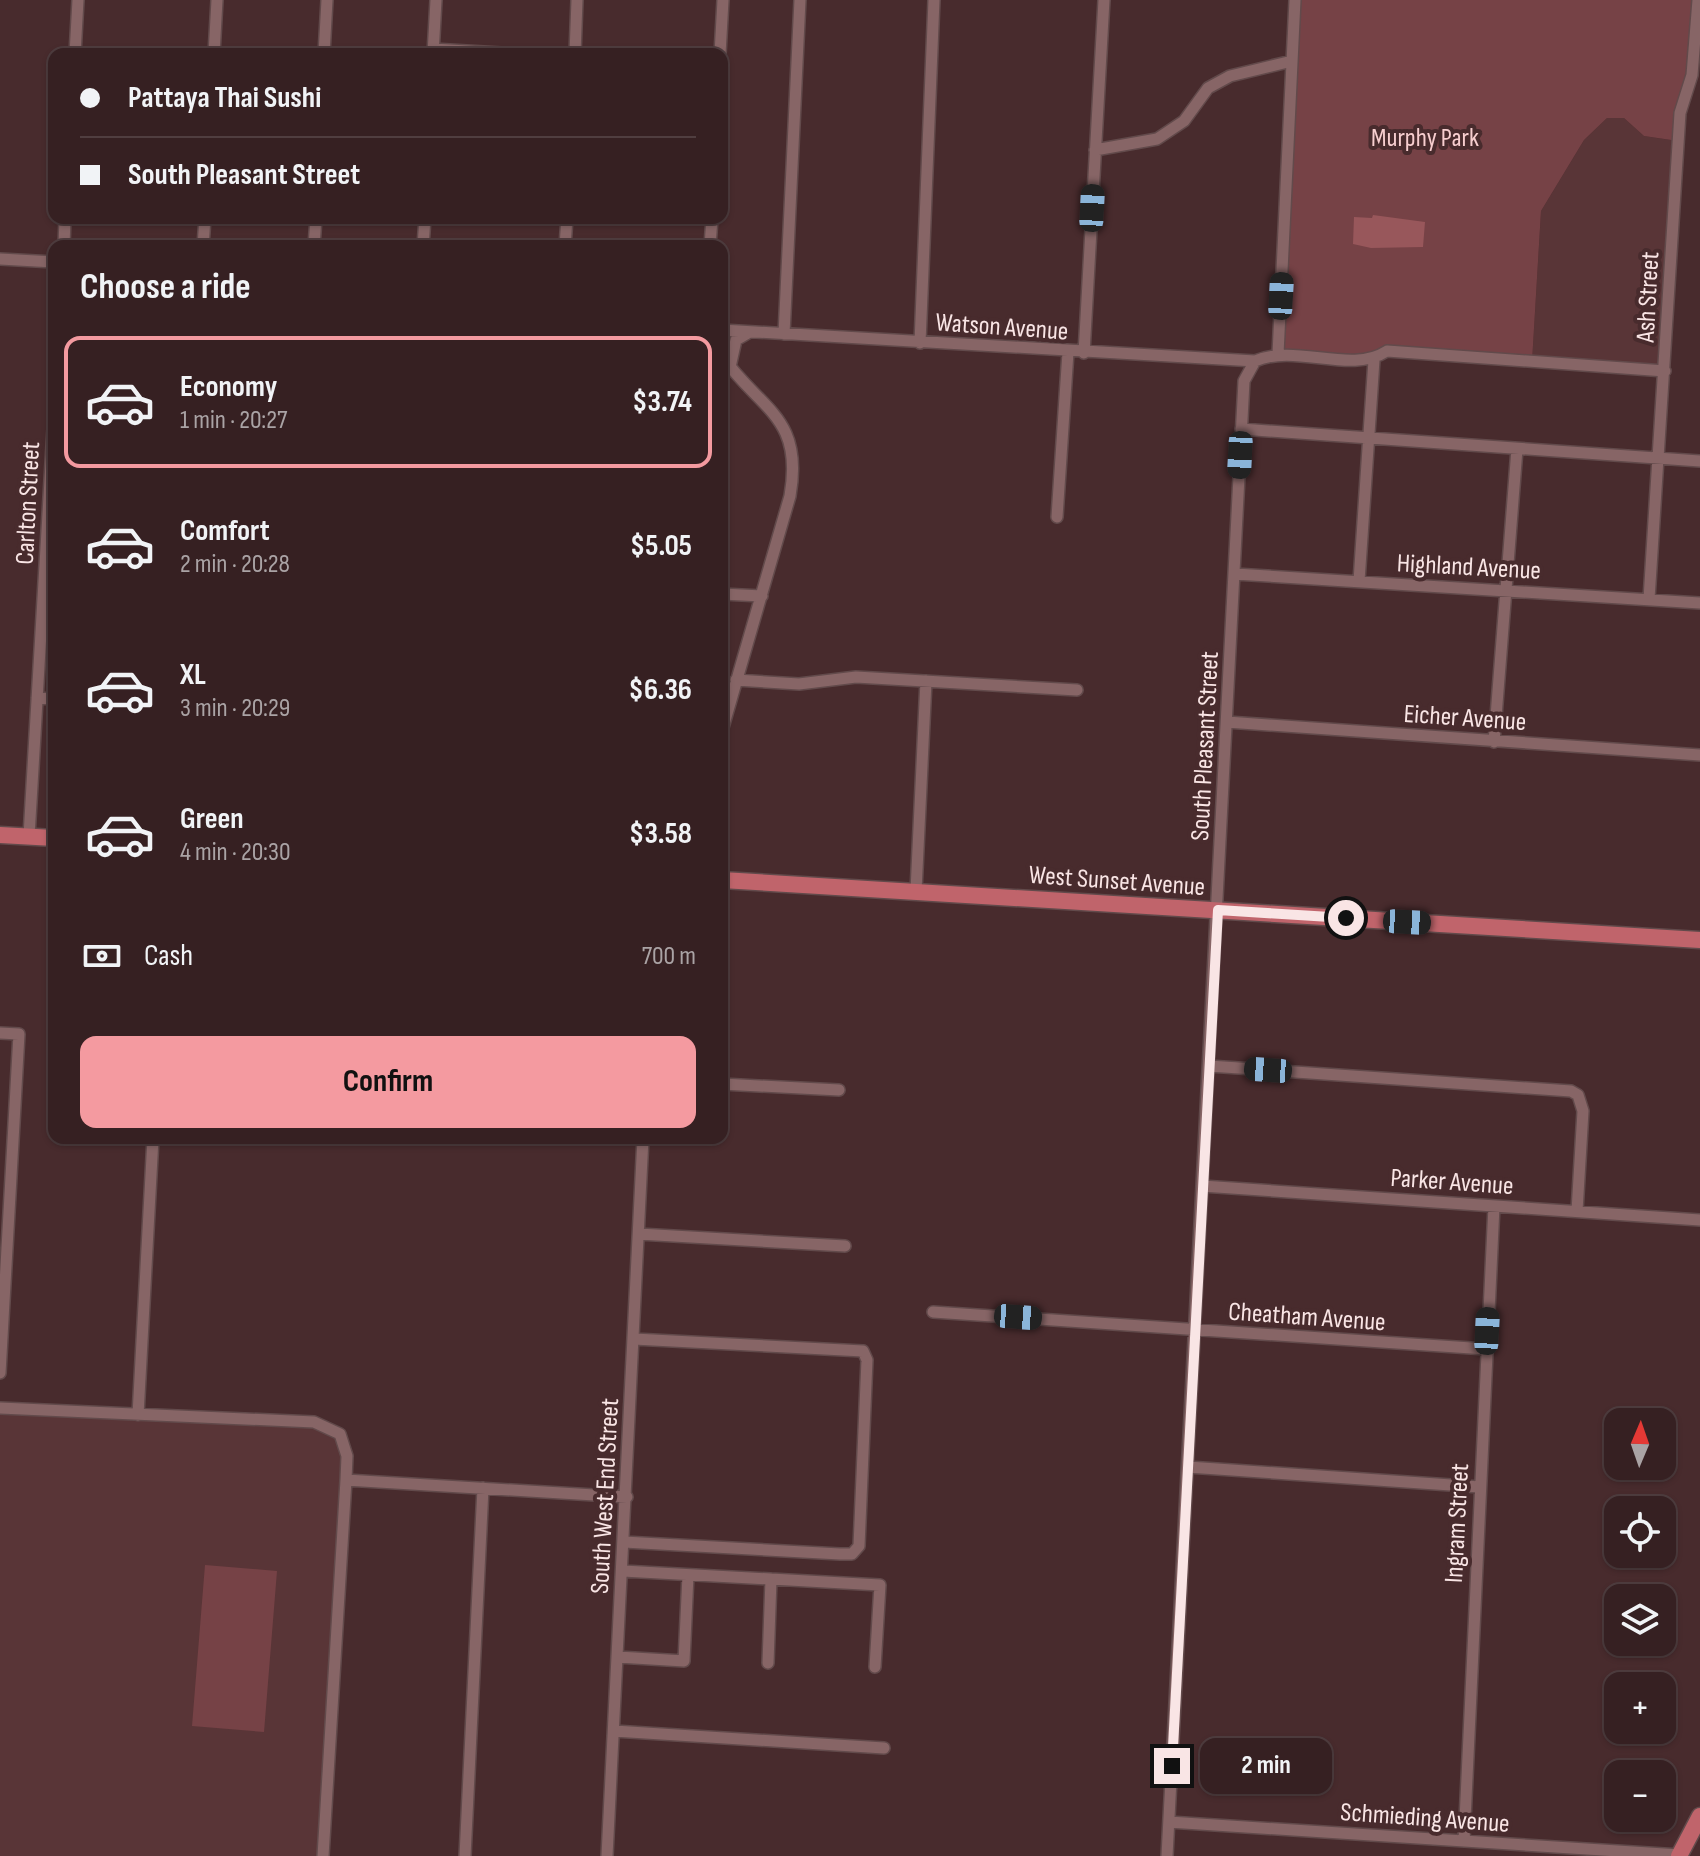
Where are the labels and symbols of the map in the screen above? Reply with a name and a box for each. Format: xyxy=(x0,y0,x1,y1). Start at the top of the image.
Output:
park label: Murphy Park xyxy=(1371,123,1479,154)
car xyxy=(1079,183,1105,233)
street label: Ash Street xyxy=(1631,251,1666,344)
car xyxy=(1268,271,1294,321)
street label: Watson Avenue xyxy=(934,307,1069,348)
car xyxy=(1227,430,1253,480)
street label: Carlton Street xyxy=(10,441,47,565)
street label: Highland Avenue xyxy=(1396,548,1542,587)
street label: South Pleasant Street xyxy=(1185,650,1226,842)
street label: Eicher Avenue xyxy=(1403,699,1527,738)
street label: West Sunset Avenue xyxy=(1028,860,1206,903)
route start xyxy=(1328,900,1364,936)
car xyxy=(1382,909,1432,935)
car xyxy=(1243,1056,1293,1084)
street label: Parker Avenue xyxy=(1389,1163,1514,1202)
street label: Cheatham Avenue xyxy=(1227,1297,1387,1338)
car xyxy=(993,1303,1043,1331)
car xyxy=(1474,1306,1500,1356)
street label: South West End Street xyxy=(585,1397,626,1595)
north arrow xyxy=(1604,1408,1676,1480)
street label: Ingram Street xyxy=(1439,1463,1476,1584)
callout: 2 min xyxy=(1200,1738,1332,1794)
route end xyxy=(1154,1748,1190,1784)
street label: Schmieding Avenue xyxy=(1339,1797,1511,1840)

